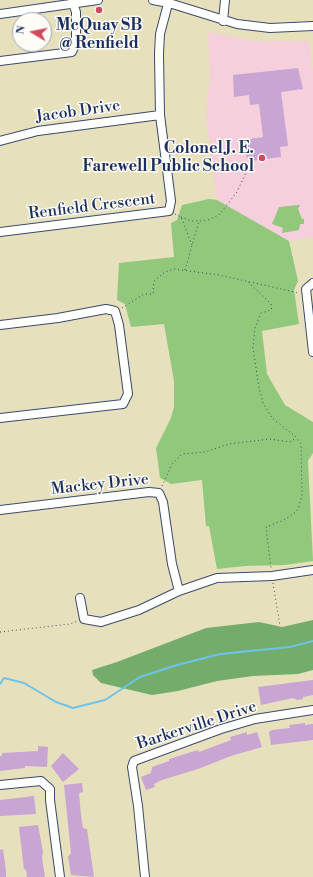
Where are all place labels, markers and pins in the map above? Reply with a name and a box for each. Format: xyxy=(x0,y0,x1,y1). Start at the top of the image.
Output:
marker: McQuay SB @ Renfield xyxy=(94,5,104,15)
place label: McQuay SB @ Renfield xyxy=(56,16,142,54)
place label: Colonel J. E. Farewell Public School xyxy=(83,139,254,177)
marker: Colonel J. E. Farewell Public School xyxy=(257,153,267,163)

